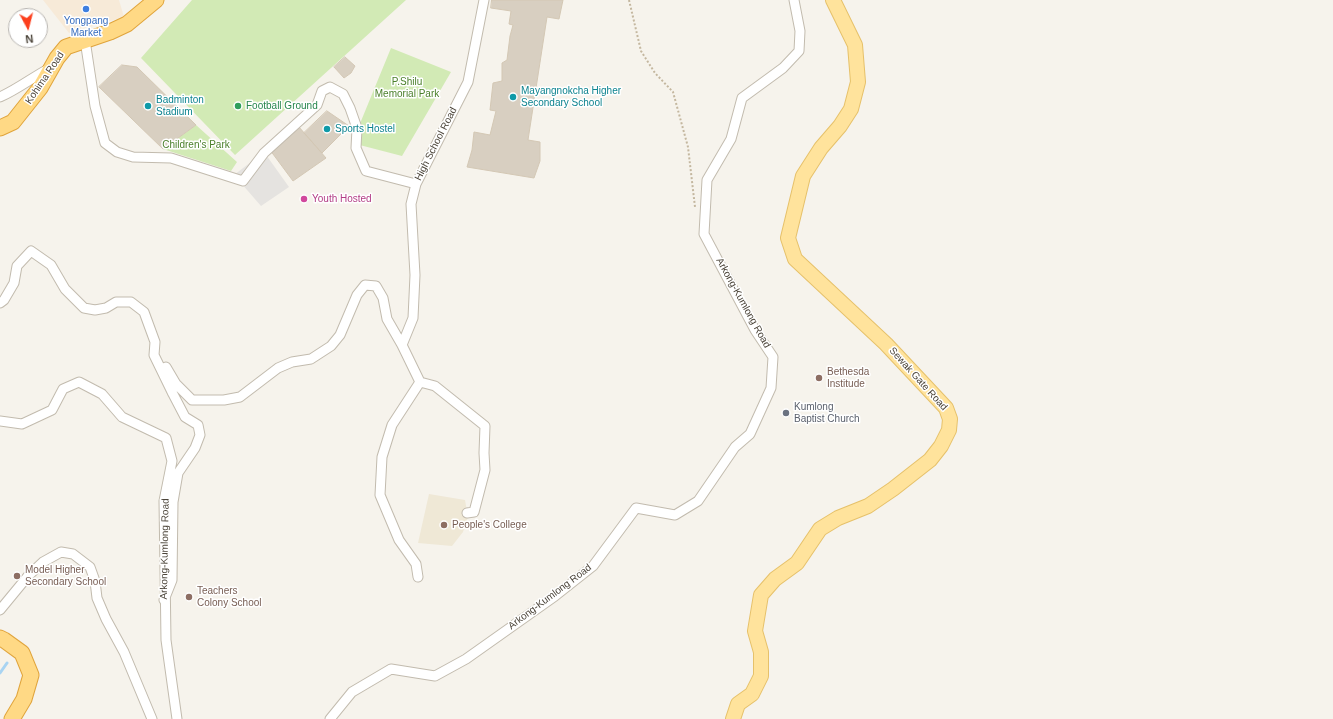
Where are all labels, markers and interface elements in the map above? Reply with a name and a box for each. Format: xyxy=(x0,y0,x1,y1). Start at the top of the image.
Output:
marker: Yongpang Market xyxy=(81,4,91,14)
north arrow xyxy=(8,8,48,48)
place label: Yongpang Market xyxy=(64,15,108,38)
text: N xyxy=(25,32,34,45)
street label: Kohima Road xyxy=(23,50,67,106)
park label: P.Shilu Memorial Park xyxy=(375,76,439,100)
place label: Mayangnokcha Higher Secondary School xyxy=(521,85,621,108)
marker: Mayangnokcha Higher Secondary School xyxy=(508,92,518,102)
place label: Badminton Stadium xyxy=(156,94,204,118)
place label: Football Ground xyxy=(246,100,318,112)
marker: Badminton Stadium xyxy=(143,101,153,111)
marker: Football Ground xyxy=(233,101,243,111)
street label: High School Road xyxy=(412,105,460,183)
place label: Sports Hostel xyxy=(335,123,395,135)
marker: Sports Hostel xyxy=(322,124,332,134)
park label: Children's Park xyxy=(162,139,230,151)
place label: Youth Hosted xyxy=(312,193,372,205)
marker: Youth Hosted xyxy=(299,194,309,204)
street label: Arkong-Kumlong Road xyxy=(713,256,773,350)
street label: Sewak Gate Road xyxy=(886,345,950,413)
place label: Bethesda Institude xyxy=(827,366,869,390)
marker: Bethesda Institude xyxy=(814,373,824,383)
place label: Kumlong Baptist Church xyxy=(794,401,860,424)
marker: Kumlong Baptist Church xyxy=(781,408,791,418)
street label: Arkong-Kumlong Road xyxy=(158,498,172,600)
place label: People's College xyxy=(452,519,527,531)
marker: People's College xyxy=(439,520,449,530)
street label: Arkong-Kumlong Road xyxy=(506,562,594,632)
place label: Model Higher Secondary School xyxy=(25,564,106,588)
marker: Model Higher Secondary School xyxy=(12,571,22,581)
place label: Teachers Colony School xyxy=(197,585,261,608)
marker: Teachers Colony School xyxy=(184,592,194,602)

